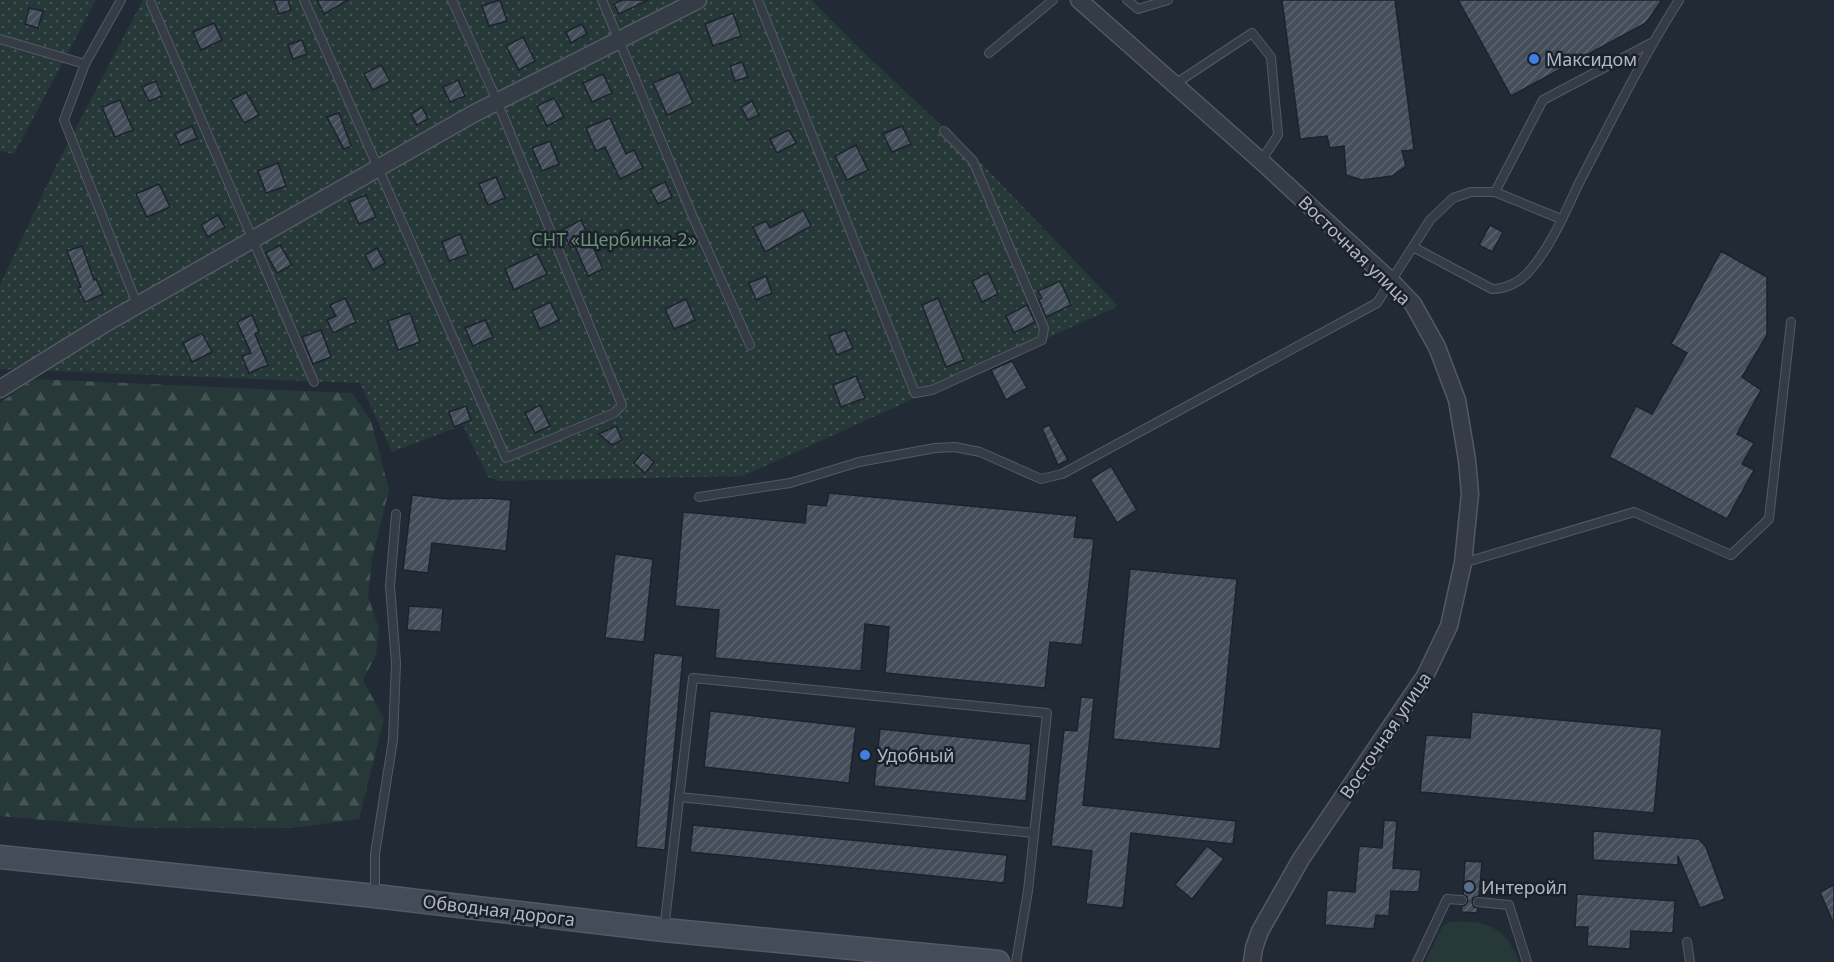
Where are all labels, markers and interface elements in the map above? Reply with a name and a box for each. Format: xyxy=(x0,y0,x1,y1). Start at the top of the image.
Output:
place label: Максидом xyxy=(1546,47,1637,71)
marker: Максидом xyxy=(1527,52,1541,66)
street label: Восточная улица xyxy=(1294,190,1416,310)
park label: СНТ «Щербинка-2» xyxy=(531,227,697,251)
street label: Восточная улица xyxy=(1334,667,1436,803)
place label: Удобный xyxy=(877,743,955,767)
marker: Удобный xyxy=(858,748,872,762)
place label: Интеройл xyxy=(1481,875,1567,899)
marker: Интеройл xyxy=(1462,880,1476,894)
street label: Обводная дорога xyxy=(421,889,577,931)

